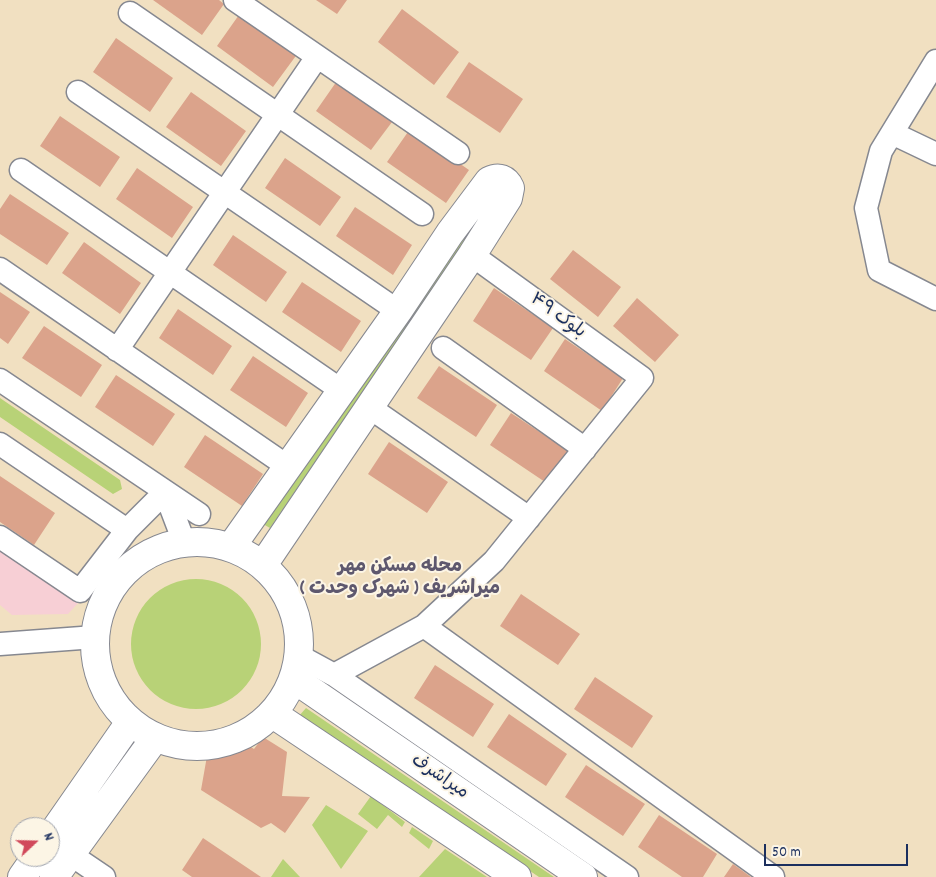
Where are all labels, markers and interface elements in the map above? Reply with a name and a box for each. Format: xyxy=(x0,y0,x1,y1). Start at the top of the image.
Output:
street label: بلوک ۴۹ xyxy=(525,290,589,344)
district label: محله مسکن مهر میراشریف ( شهرک وحدت ) xyxy=(300,557,500,601)
street label: میراشرف xyxy=(406,751,472,805)
north arrow xyxy=(10,817,60,867)
text: N xyxy=(37,830,59,844)
scale bar xyxy=(766,834,910,866)
text: 50 m xyxy=(772,842,801,864)

